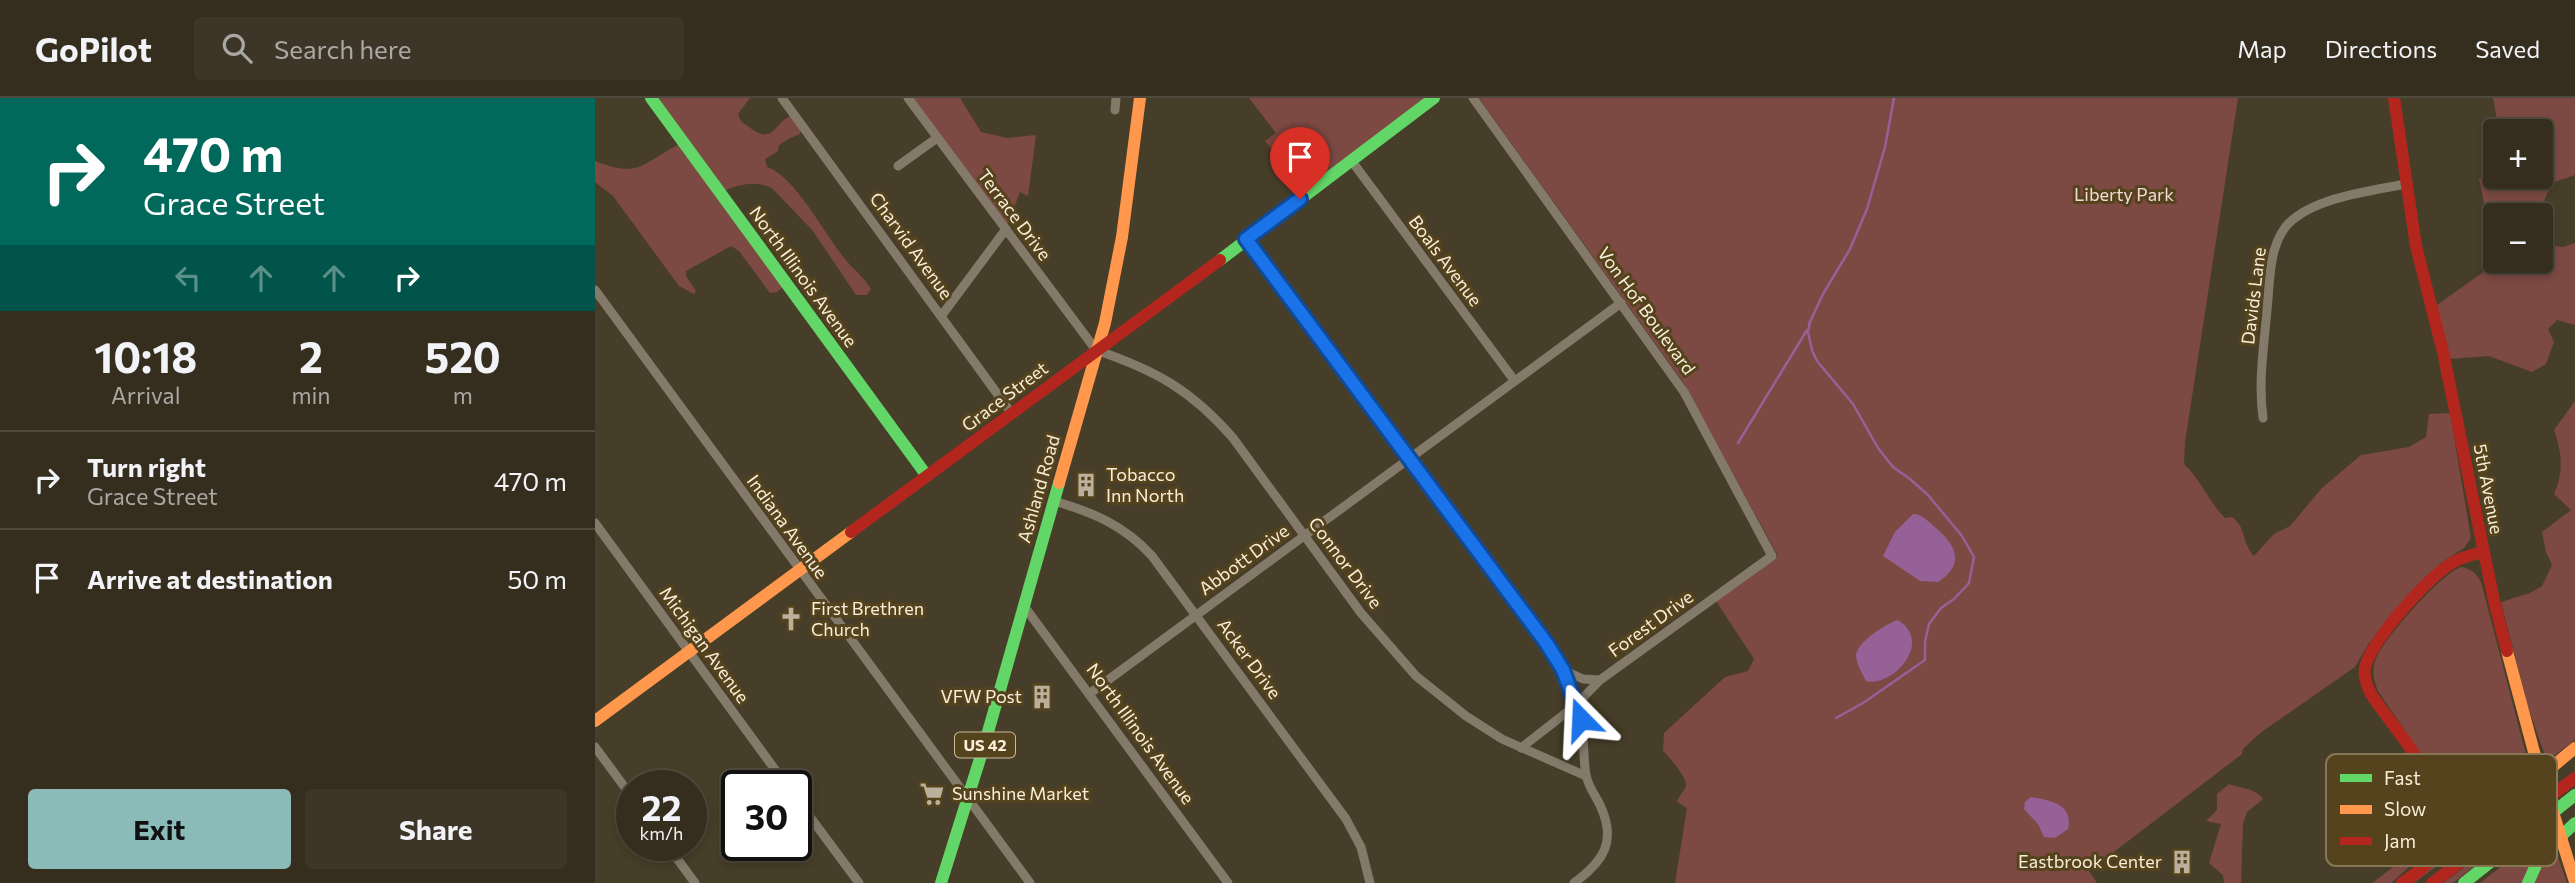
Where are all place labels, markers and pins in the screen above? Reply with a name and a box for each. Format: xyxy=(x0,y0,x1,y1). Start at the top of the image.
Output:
pin xyxy=(1270,127,1330,199)
place label: Tobacco Inn North xyxy=(1106,463,1184,506)
building icon: Tobacco Inn North xyxy=(1072,471,1100,499)
place label: First Brethren Church xyxy=(811,597,924,640)
church icon: First Brethren Church xyxy=(777,605,805,633)
building icon: VFW Post xyxy=(1028,683,1056,711)
place label: VFW Post xyxy=(940,685,1022,707)
supermarket icon: Sunshine Market xyxy=(918,780,946,808)
place label: Sunshine Market xyxy=(952,782,1089,804)
building icon: Eastbrook Center xyxy=(2168,848,2196,876)
place label: Eastbrook Center xyxy=(2018,850,2162,872)

